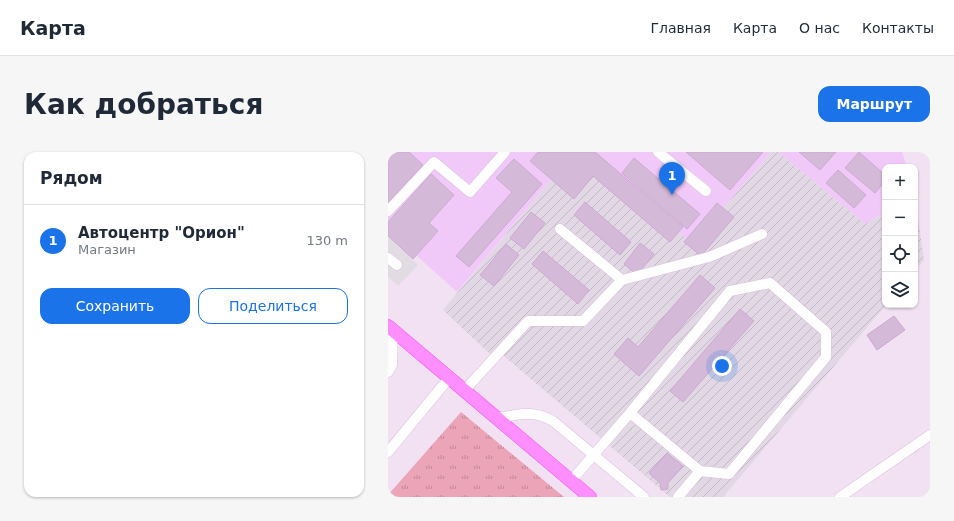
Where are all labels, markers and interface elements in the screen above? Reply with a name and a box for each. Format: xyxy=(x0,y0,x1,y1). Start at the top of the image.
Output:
text: Карта xyxy=(20,17,86,39)
text: Главная xyxy=(650,20,711,36)
text: Карта xyxy=(733,20,777,36)
text: О нас xyxy=(799,20,840,36)
text: Контакты xyxy=(862,20,934,36)
button: Маршрут xyxy=(818,86,930,122)
text: Как добраться xyxy=(24,88,263,121)
pin: 1 xyxy=(659,162,685,195)
map controls xyxy=(882,164,918,308)
button: + xyxy=(882,164,918,200)
text: Рядом xyxy=(40,168,103,188)
button: − xyxy=(882,200,918,236)
text: Автоцентр "Орион" xyxy=(78,224,245,242)
text: 1 xyxy=(48,233,58,248)
text: 130 m xyxy=(306,233,348,248)
button: locate xyxy=(882,236,918,272)
text: Магазин xyxy=(78,242,136,257)
button: layers xyxy=(882,272,918,308)
button: Сохранить xyxy=(40,288,190,324)
button: Поделиться xyxy=(198,288,348,324)
your location xyxy=(712,356,732,376)

